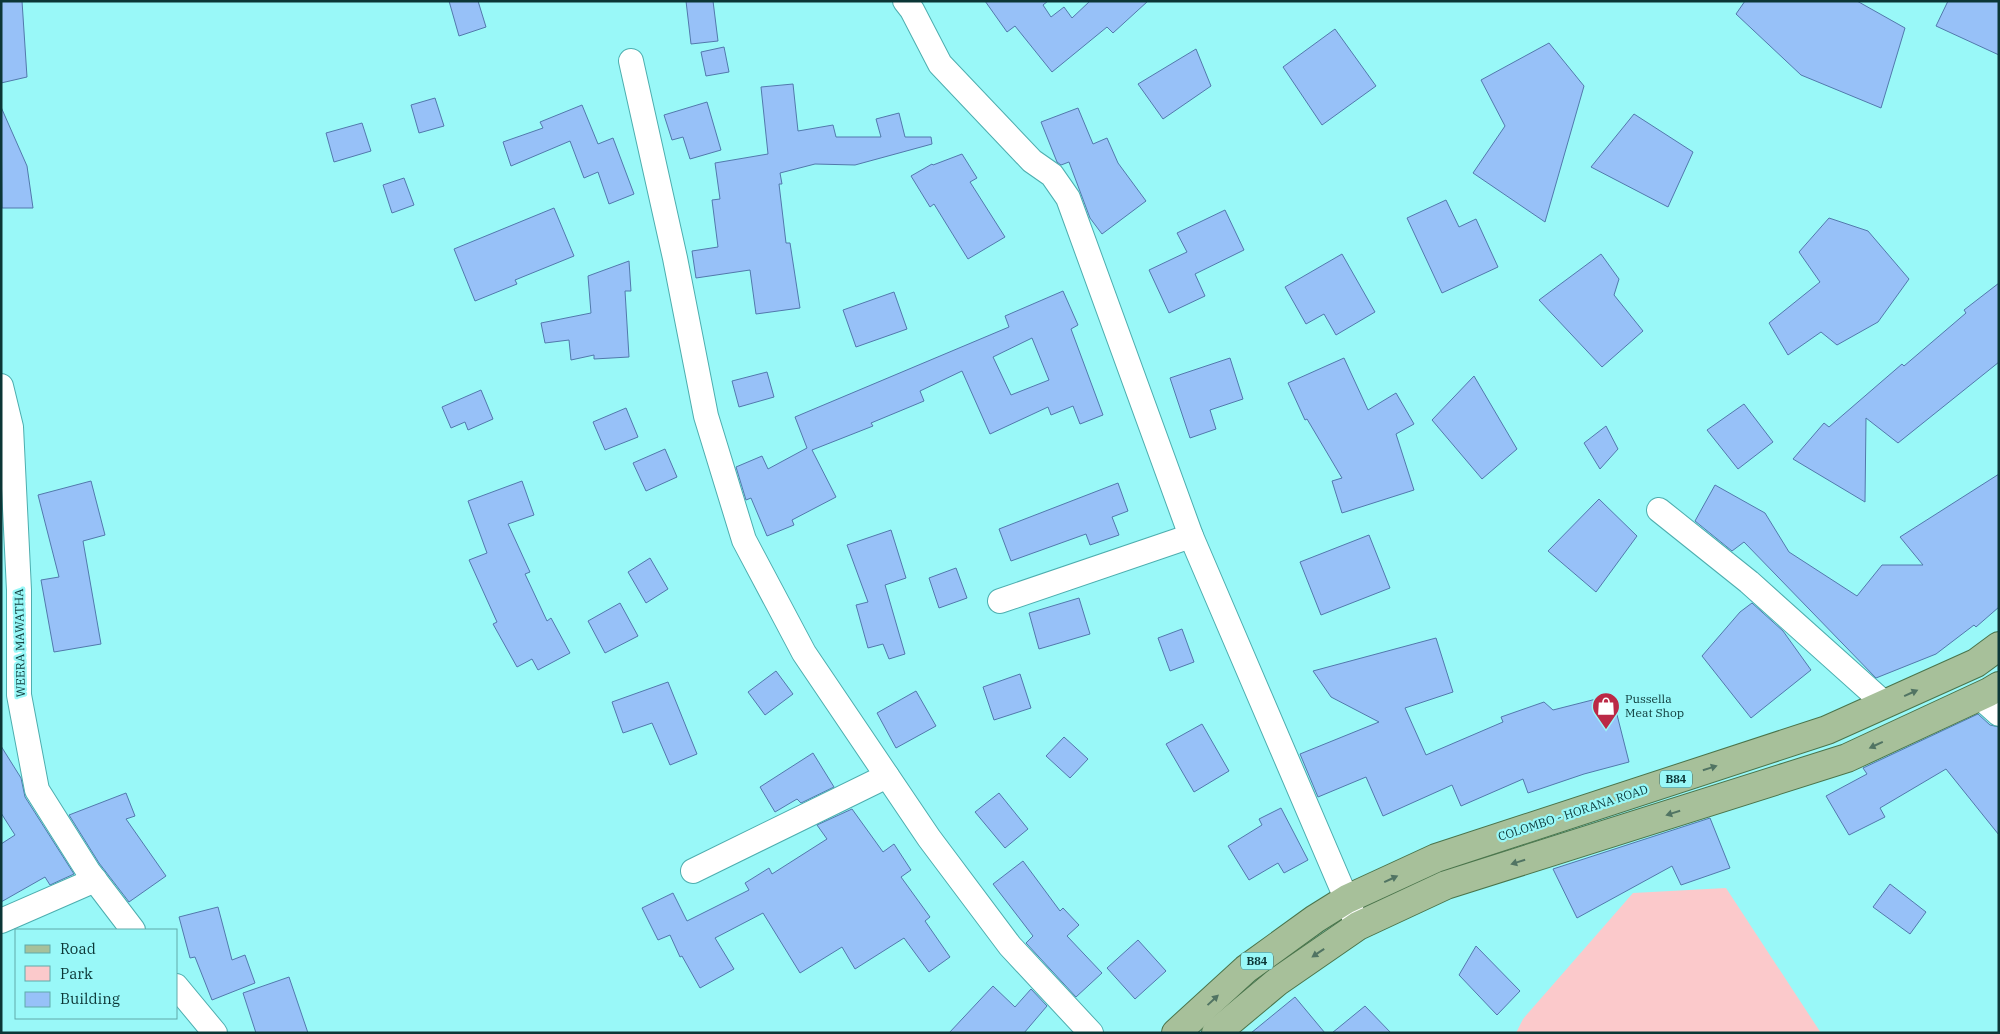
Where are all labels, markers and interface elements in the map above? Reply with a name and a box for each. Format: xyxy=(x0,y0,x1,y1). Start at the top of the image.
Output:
street label: WEERA MAWATHA xyxy=(11,588,28,698)
one-way arrow xyxy=(1903,688,1918,697)
shop icon: Pussella Meat Shop xyxy=(1591,691,1621,730)
place label: Pussella Meat Shop xyxy=(1625,691,1684,720)
one-way arrow xyxy=(1869,741,1883,749)
one-way arrow xyxy=(1702,764,1717,772)
road number: B84 xyxy=(1660,771,1692,788)
street label: COLOMBO - HORANA ROAD xyxy=(1496,781,1650,844)
one-way arrow xyxy=(1665,810,1680,818)
one-way arrow xyxy=(1510,859,1525,867)
one-way arrow xyxy=(1384,874,1398,882)
legend xyxy=(15,929,178,1019)
text: Road xyxy=(60,939,96,958)
one-way arrow xyxy=(1311,948,1324,958)
road number: B84 xyxy=(1241,952,1273,969)
text: Park xyxy=(60,964,93,983)
text: Building xyxy=(60,989,120,1008)
one-way arrow xyxy=(1206,994,1218,1006)

